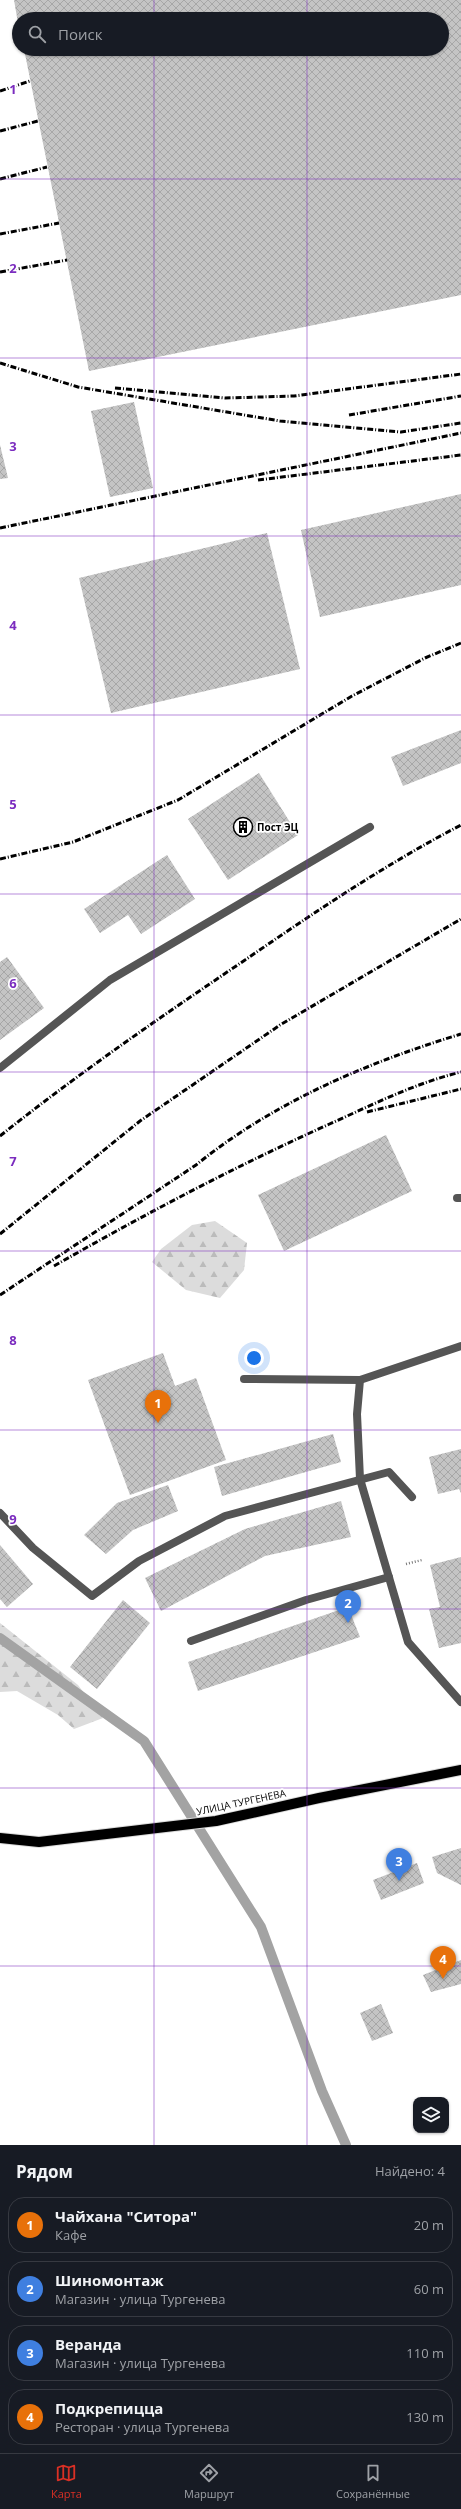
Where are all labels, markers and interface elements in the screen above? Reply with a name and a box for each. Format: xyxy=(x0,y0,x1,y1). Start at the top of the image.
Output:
search box xyxy=(12,12,449,56)
icon: search xyxy=(26,23,48,45)
text: Поиск xyxy=(58,24,102,44)
text: 1 xyxy=(9,80,17,98)
text: 2 xyxy=(9,259,17,277)
text: 3 xyxy=(9,437,17,455)
text: 4 xyxy=(9,616,17,634)
text: 5 xyxy=(9,795,17,813)
building icon: Пост ЭЦ xyxy=(232,816,254,838)
place label: Пост ЭЦ xyxy=(257,820,299,834)
text: 6 xyxy=(9,974,17,992)
text: 7 xyxy=(9,1152,17,1170)
text: 8 xyxy=(9,1331,17,1349)
your location xyxy=(244,1348,264,1368)
pin: 1 xyxy=(145,1390,171,1423)
text: 9 xyxy=(9,1510,17,1528)
pin: 2 xyxy=(335,1590,361,1623)
street label: УЛИЦА ТУРГЕНЕВА xyxy=(195,1786,288,1818)
pin: 3 xyxy=(386,1848,412,1881)
pin: 4 xyxy=(430,1946,456,1979)
map controls xyxy=(413,2097,449,2133)
button: layers xyxy=(413,2097,449,2133)
text: Рядом xyxy=(16,2160,73,2183)
text: Найдено: 4 xyxy=(375,2162,445,2180)
text: Чайхана "Ситора" xyxy=(55,2206,197,2226)
text: 1 xyxy=(26,2216,34,2234)
text: 20 m xyxy=(414,2216,444,2234)
text: Кафе xyxy=(55,2226,87,2244)
text: Шиномонтаж xyxy=(55,2270,164,2290)
text: 2 xyxy=(26,2280,34,2298)
text: 60 m xyxy=(414,2280,444,2298)
text: Магазин · улица Тургенева xyxy=(55,2290,225,2308)
text: Веранда xyxy=(55,2334,121,2354)
text: 3 xyxy=(26,2344,34,2362)
text: 110 m xyxy=(406,2344,444,2362)
text: Магазин · улица Тургенева xyxy=(55,2354,225,2372)
text: Подкрепицца xyxy=(55,2398,163,2418)
text: 4 xyxy=(26,2408,34,2426)
text: 130 m xyxy=(406,2408,444,2426)
text: Ресторан · улица Тургенева xyxy=(55,2418,230,2436)
tab: Карта xyxy=(51,2462,82,2501)
tab: Маршрут xyxy=(184,2462,234,2501)
tab: Сохранённые xyxy=(336,2462,410,2501)

